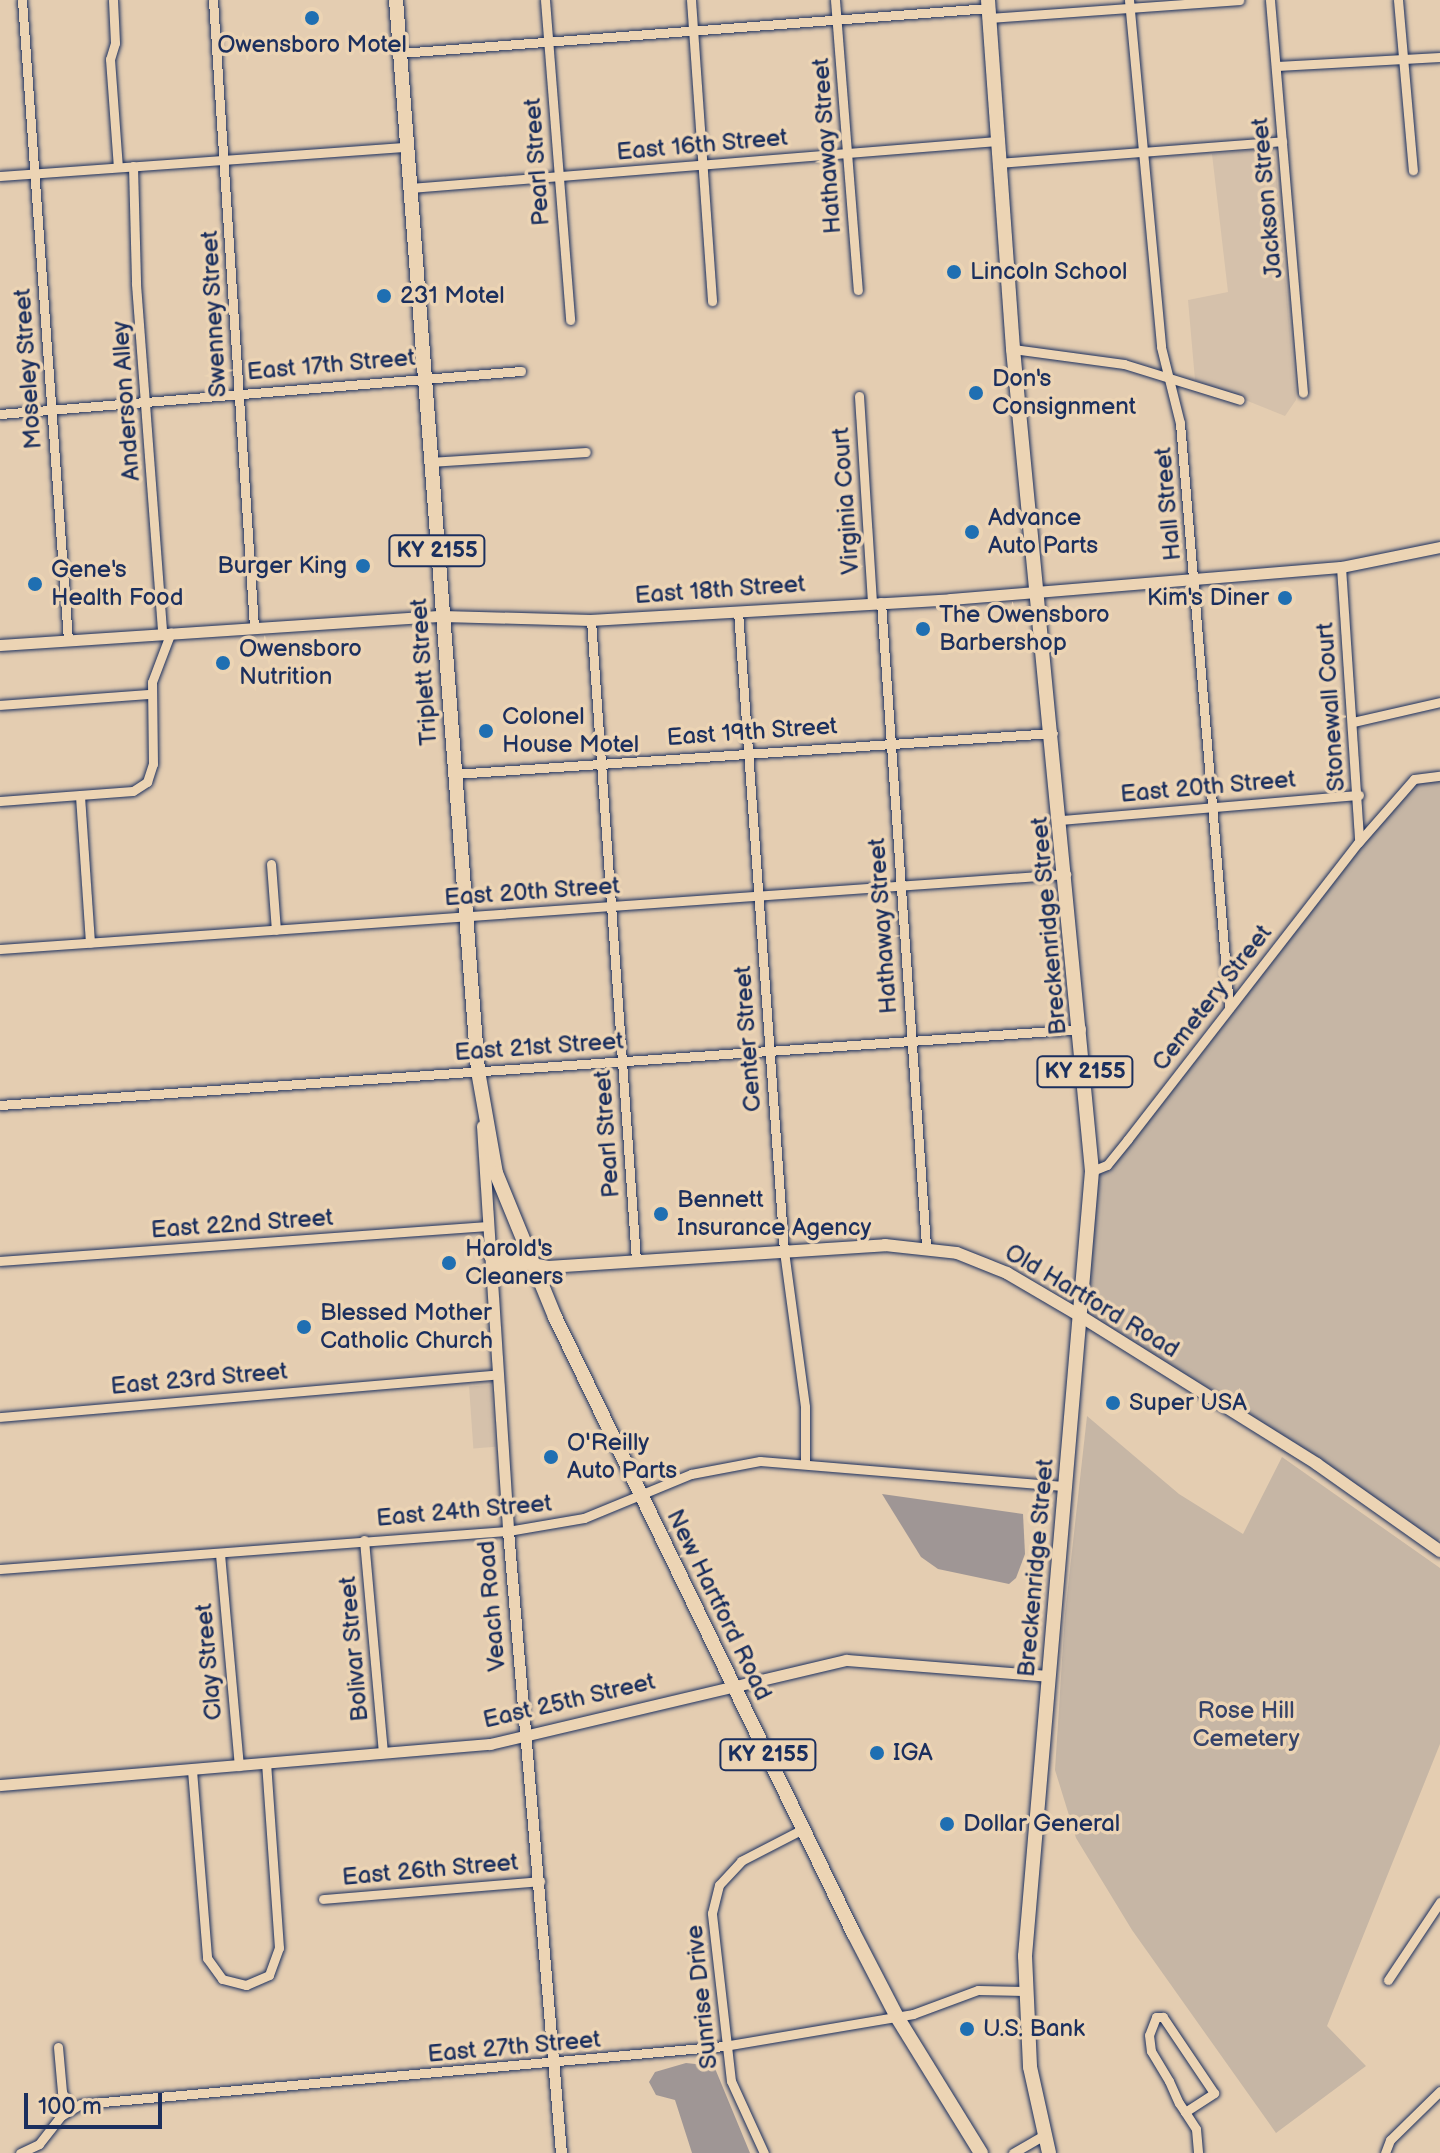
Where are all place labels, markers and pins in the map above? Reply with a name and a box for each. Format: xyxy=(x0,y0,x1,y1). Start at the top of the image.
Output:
marker: Owensboro Motel xyxy=(303,9,321,27)
place label: Owensboro Motel xyxy=(217,31,407,59)
place label: Lincoln School xyxy=(970,258,1128,286)
marker: Lincoln School xyxy=(945,263,963,281)
place label: 231 Motel xyxy=(400,282,504,310)
marker: 231 Motel xyxy=(375,287,393,305)
place label: Don's Consignment xyxy=(992,365,1136,421)
marker: Don's Consignment xyxy=(967,384,985,402)
place label: Advance Auto Parts xyxy=(988,504,1098,560)
marker: Advance Auto Parts xyxy=(963,523,981,541)
place label: Burger King xyxy=(217,552,347,580)
place label: Gene's Health Food xyxy=(51,556,183,612)
marker: Burger King xyxy=(354,557,372,575)
marker: Gene's Health Food xyxy=(26,575,44,593)
place label: Kim's Diner xyxy=(1147,584,1269,612)
marker: Kim's Diner xyxy=(1276,589,1294,607)
place label: The Owensboro Barbershop xyxy=(939,601,1110,657)
marker: The Owensboro Barbershop xyxy=(914,620,932,638)
place label: Owensboro Nutrition xyxy=(239,635,362,691)
marker: Owensboro Nutrition xyxy=(214,654,232,672)
place label: Colonel House Motel xyxy=(502,703,639,759)
marker: Colonel House Motel xyxy=(477,722,495,740)
place label: Bennett Insurance Agency xyxy=(677,1186,871,1242)
marker: Bennett Insurance Agency xyxy=(652,1205,670,1223)
place label: Harold's Cleaners xyxy=(465,1235,563,1291)
marker: Harold's Cleaners xyxy=(440,1254,458,1272)
place label: Blessed Mother Catholic Church xyxy=(320,1299,493,1355)
marker: Blessed Mother Catholic Church xyxy=(295,1318,313,1336)
place label: Super USA xyxy=(1129,1389,1247,1417)
marker: Super USA xyxy=(1104,1394,1122,1412)
place label: O'Reilly Auto Parts xyxy=(567,1429,677,1485)
marker: O'Reilly Auto Parts xyxy=(542,1448,560,1466)
place label: IGA xyxy=(893,1739,933,1767)
marker: IGA xyxy=(868,1744,886,1762)
place label: Dollar General xyxy=(963,1810,1120,1838)
marker: Dollar General xyxy=(938,1815,956,1833)
place label: U.S. Bank xyxy=(983,2015,1085,2043)
marker: U.S. Bank xyxy=(958,2020,976,2038)

